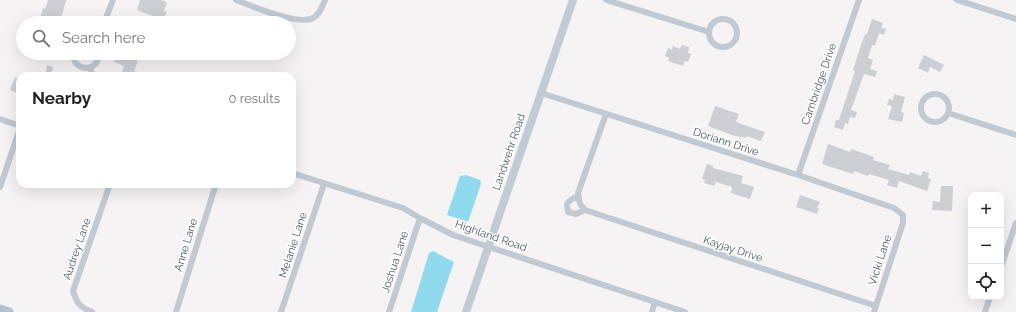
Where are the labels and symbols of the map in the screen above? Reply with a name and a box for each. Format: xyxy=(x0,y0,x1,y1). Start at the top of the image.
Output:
street label: Cambridge Drive xyxy=(799,41,839,127)
street label: Landwehr Road xyxy=(490,112,528,192)
street label: Doriann Drive xyxy=(691,125,761,159)
street label: Melanie Lane xyxy=(276,210,310,280)
street label: Audrey Lane xyxy=(60,216,94,282)
street label: Anne Lane xyxy=(172,216,200,273)
street label: Highland Road xyxy=(453,218,529,254)
street label: Joshua Lane xyxy=(379,229,411,294)
street label: Kayjay Drive xyxy=(702,233,765,265)
street label: Vicki Lane xyxy=(866,233,894,287)

